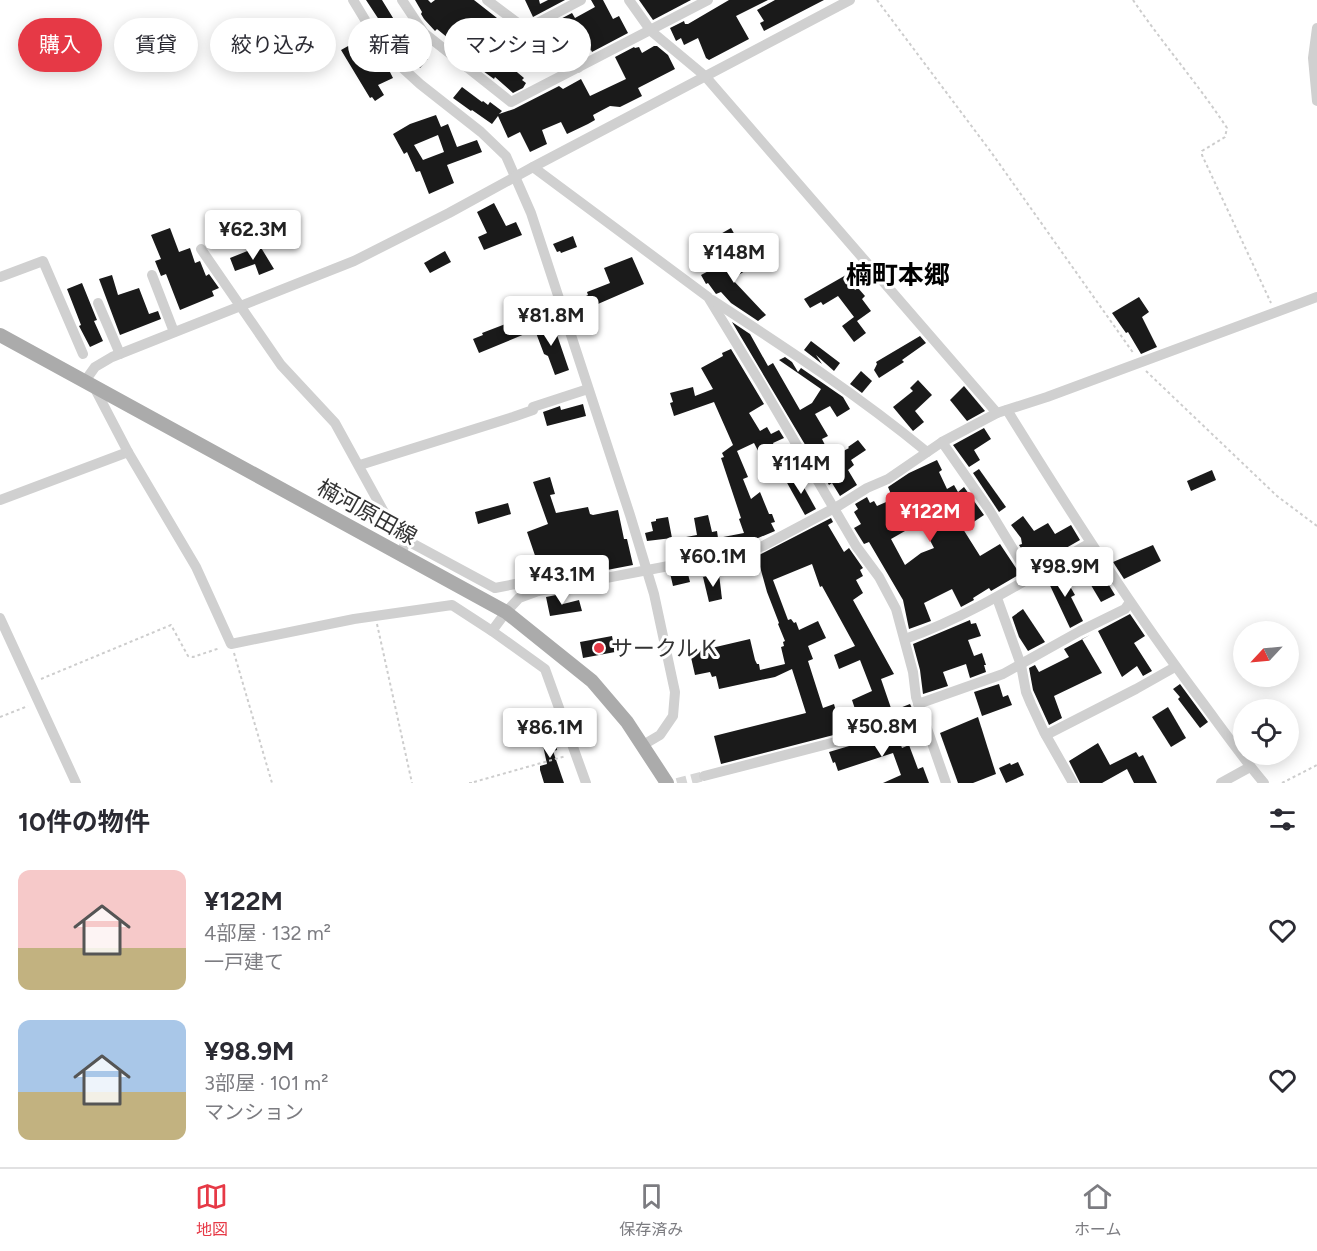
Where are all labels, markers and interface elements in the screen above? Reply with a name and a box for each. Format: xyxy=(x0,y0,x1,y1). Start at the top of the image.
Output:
chip: 購入 xyxy=(18,18,102,72)
chip: 賃貸 xyxy=(114,18,198,72)
chip: 絞り込み xyxy=(210,18,336,72)
chip: 新着 xyxy=(348,18,432,72)
chip: マンション xyxy=(444,18,591,72)
pin: ¥62.3M xyxy=(204,210,302,261)
text: ¥62.3M xyxy=(219,217,287,241)
pin: ¥148M xyxy=(692,233,776,284)
text: ¥148M xyxy=(703,240,765,264)
district label: 楠町本郷 xyxy=(846,259,950,291)
pin: ¥81.8M xyxy=(502,296,600,347)
text: ¥81.8M xyxy=(518,303,584,327)
pin: ¥114M xyxy=(759,444,843,495)
text: ¥114M xyxy=(772,451,830,475)
street label: 楠河原田線 xyxy=(312,474,422,550)
pin: ¥122M xyxy=(888,492,972,543)
text: ¥122M xyxy=(900,499,960,523)
pin: ¥60.1M xyxy=(664,537,762,588)
text: ¥60.1M xyxy=(679,544,747,568)
pin: ¥98.9M xyxy=(1016,547,1114,598)
text: ¥98.9M xyxy=(1030,554,1100,578)
pin: ¥43.1M xyxy=(513,555,611,606)
text: ¥43.1M xyxy=(529,562,595,586)
north arrow xyxy=(1233,621,1299,687)
map controls xyxy=(1233,621,1299,765)
place label: サークルＫ xyxy=(611,635,720,662)
marker: サークルＫ xyxy=(592,641,606,655)
button: locate xyxy=(1233,699,1299,765)
pin: ¥50.8M xyxy=(833,707,931,758)
pin: ¥86.1M xyxy=(501,708,599,759)
text: ¥50.8M xyxy=(847,714,917,738)
text: ¥86.1M xyxy=(517,715,583,739)
icon: filters xyxy=(1266,803,1299,836)
text: 10件の物件 xyxy=(18,806,150,838)
text: ¥122M xyxy=(204,885,283,917)
icon: home xyxy=(66,894,138,966)
icon: heart xyxy=(1266,914,1299,947)
text: 4部屋 · 132 m² xyxy=(204,921,331,945)
text: 一戸建て xyxy=(204,950,284,974)
text: ¥98.9M xyxy=(204,1035,294,1067)
icon: home xyxy=(66,1044,138,1116)
icon: heart xyxy=(1266,1064,1299,1097)
text: 3部屋 · 101 m² xyxy=(204,1071,328,1095)
text: マンション xyxy=(204,1100,304,1124)
tab: 地図 xyxy=(195,1180,228,1240)
tab: 保存済み xyxy=(619,1180,683,1240)
tab: ホーム xyxy=(1074,1180,1122,1240)

